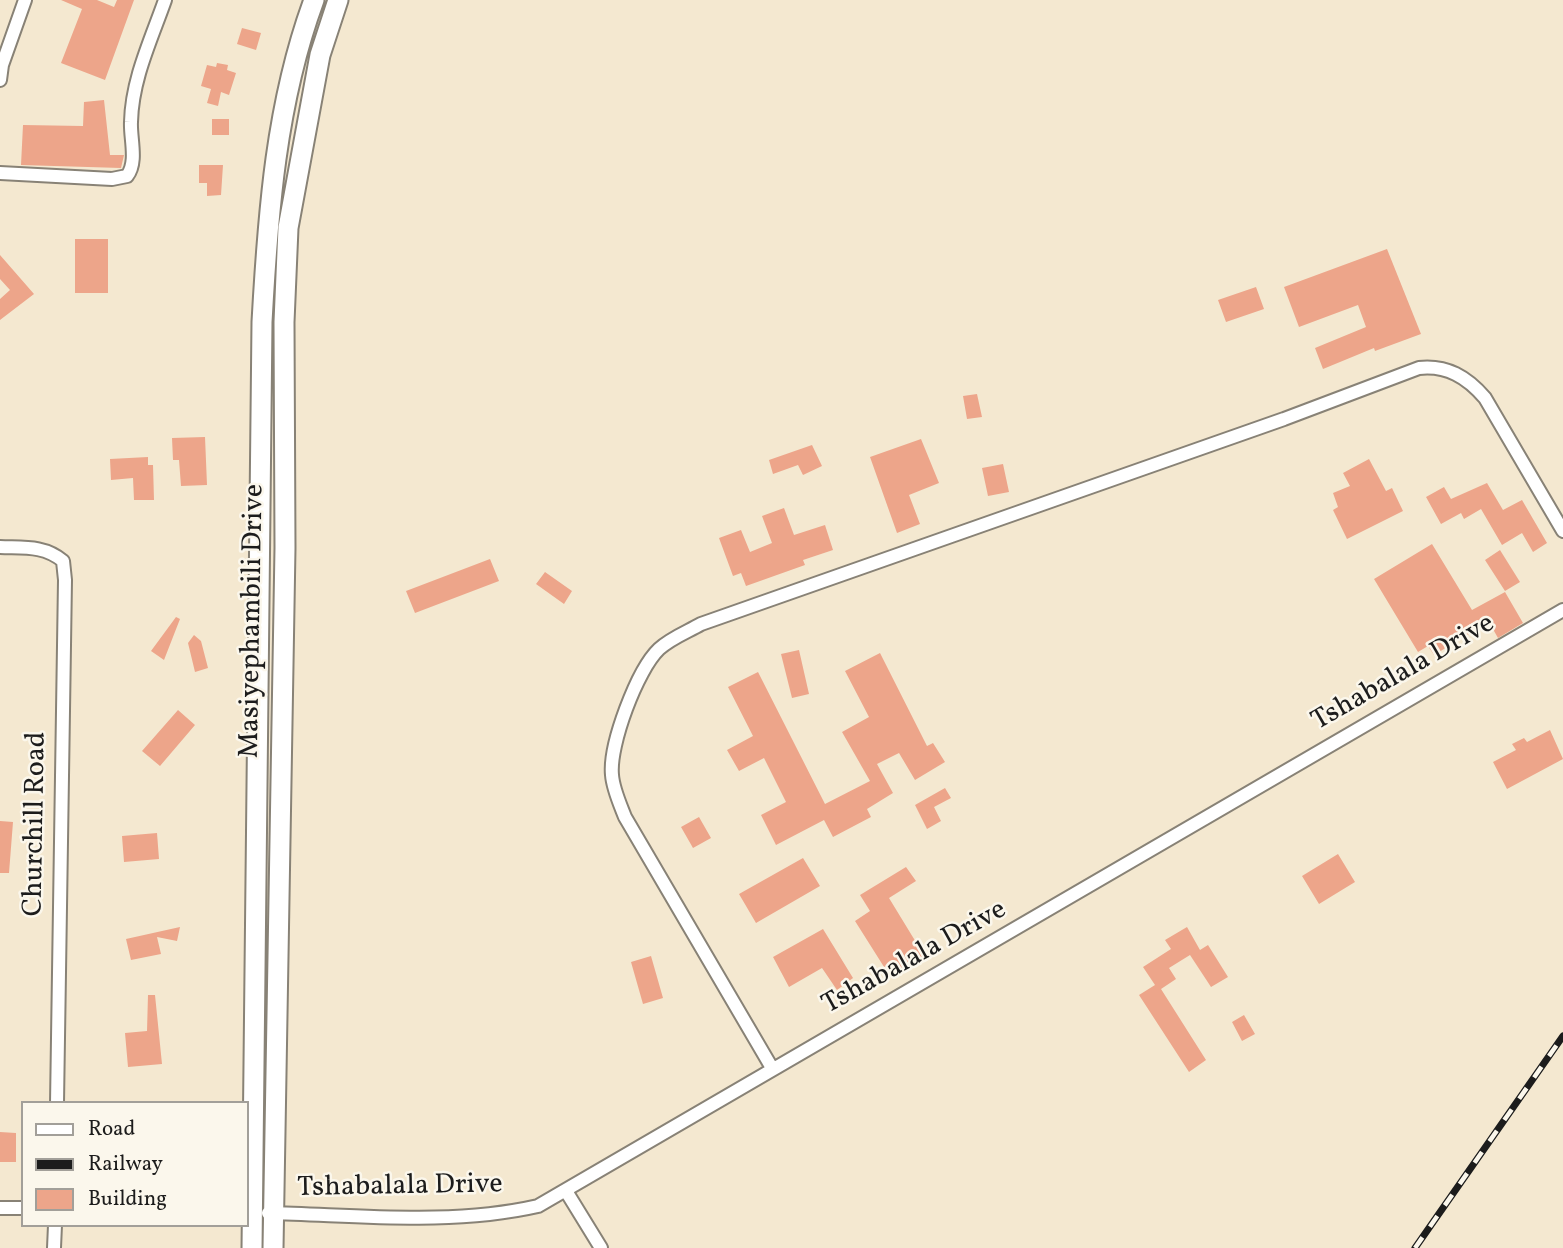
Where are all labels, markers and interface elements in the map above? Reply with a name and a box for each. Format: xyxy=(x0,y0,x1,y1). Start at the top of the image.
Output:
street label: Masiyephambili Drive xyxy=(235,484,273,758)
street label: Tshabalala Drive xyxy=(1307,608,1501,740)
street label: Churchill Road xyxy=(19,731,55,917)
street label: Tshabalala Drive xyxy=(817,895,1013,1023)
legend xyxy=(21,1101,248,1227)
text: Road xyxy=(88,1115,135,1144)
text: Railway xyxy=(88,1150,163,1179)
street label: Tshabalala Drive xyxy=(297,1169,503,1207)
text: Building xyxy=(88,1185,167,1214)

